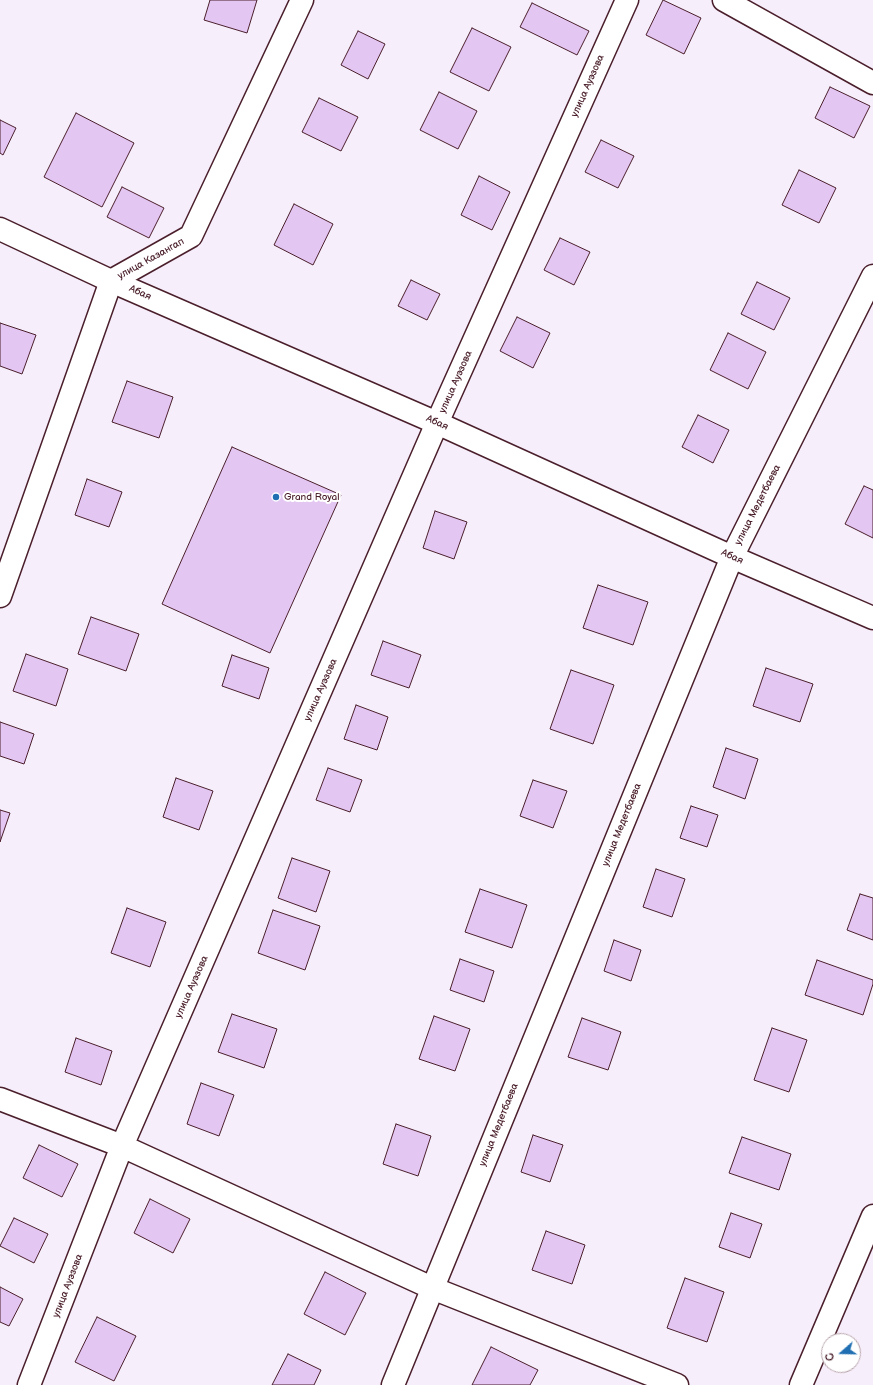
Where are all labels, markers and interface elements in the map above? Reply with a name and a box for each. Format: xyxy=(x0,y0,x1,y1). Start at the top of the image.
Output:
street label: улица Ауэзова xyxy=(569,53,607,119)
street label: улица Казангап xyxy=(116,236,186,282)
street label: Абая xyxy=(127,283,153,303)
street label: улица Ауэзова xyxy=(437,349,475,415)
street label: Абая xyxy=(424,413,450,433)
street label: улица Медетбаева xyxy=(733,463,783,547)
place label: Grand Royal xyxy=(284,491,339,503)
marker: Grand Royal xyxy=(271,492,281,502)
street label: Абая xyxy=(719,547,745,567)
street label: улица Ауэзова xyxy=(302,657,340,723)
street label: улица Медетбаева xyxy=(600,782,644,868)
street label: улица Ауэзова xyxy=(173,954,211,1020)
street label: улица Медетбаева xyxy=(477,1082,521,1168)
street label: улица Ауэзова xyxy=(50,1252,86,1320)
north arrow xyxy=(821,1333,861,1373)
text: С xyxy=(823,1351,838,1363)

